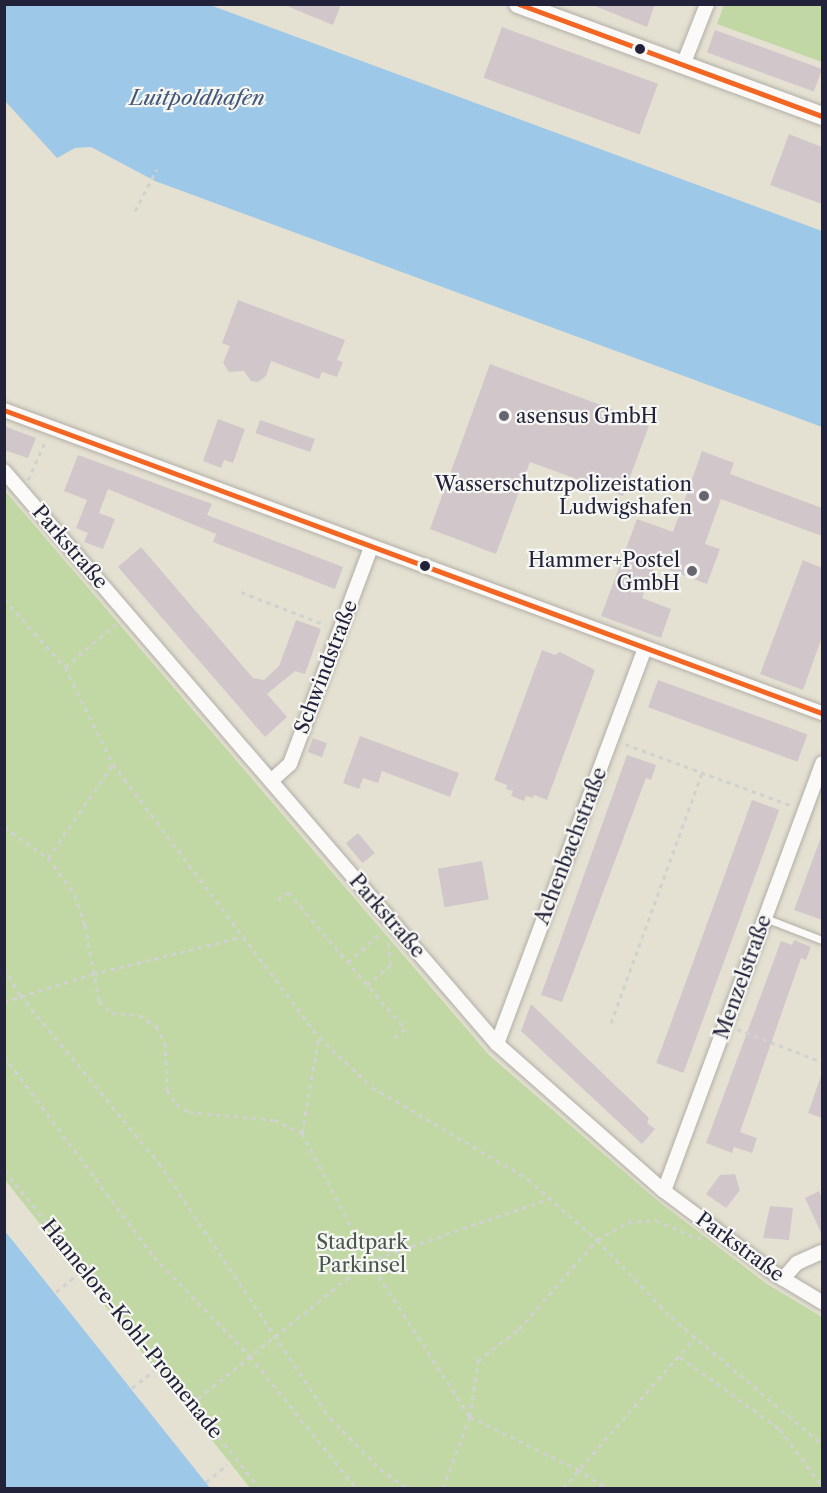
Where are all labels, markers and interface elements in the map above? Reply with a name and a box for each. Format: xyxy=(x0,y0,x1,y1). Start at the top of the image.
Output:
unlabelled marker xyxy=(634,43,646,55)
water label: Luitpoldhafen xyxy=(129,85,265,111)
place label: asensus GmbH xyxy=(516,404,658,428)
marker: asensus GmbH xyxy=(497,409,511,423)
place label: Wasserschutzpolizeistation Ludwigshafen xyxy=(434,472,692,519)
marker: Wasserschutzpolizeistation Ludwigshafen xyxy=(697,489,711,503)
street label: Parkstraße xyxy=(27,500,113,594)
place label: Hammer+Postel GmbH xyxy=(528,548,680,595)
unlabelled marker xyxy=(419,560,431,572)
marker: Hammer+Postel GmbH xyxy=(685,564,699,578)
street label: Schwindstraße xyxy=(289,597,363,737)
street label: Achenbachstraße xyxy=(530,764,612,928)
street label: Parkstraße xyxy=(344,869,430,963)
street label: Menzelstraße xyxy=(709,912,777,1042)
street label: Parkstraße xyxy=(691,1207,789,1287)
street label: Hannelore-Kohl-Promenade xyxy=(36,1215,228,1443)
park label: Stadtpark Parkinsel xyxy=(316,1230,408,1277)

